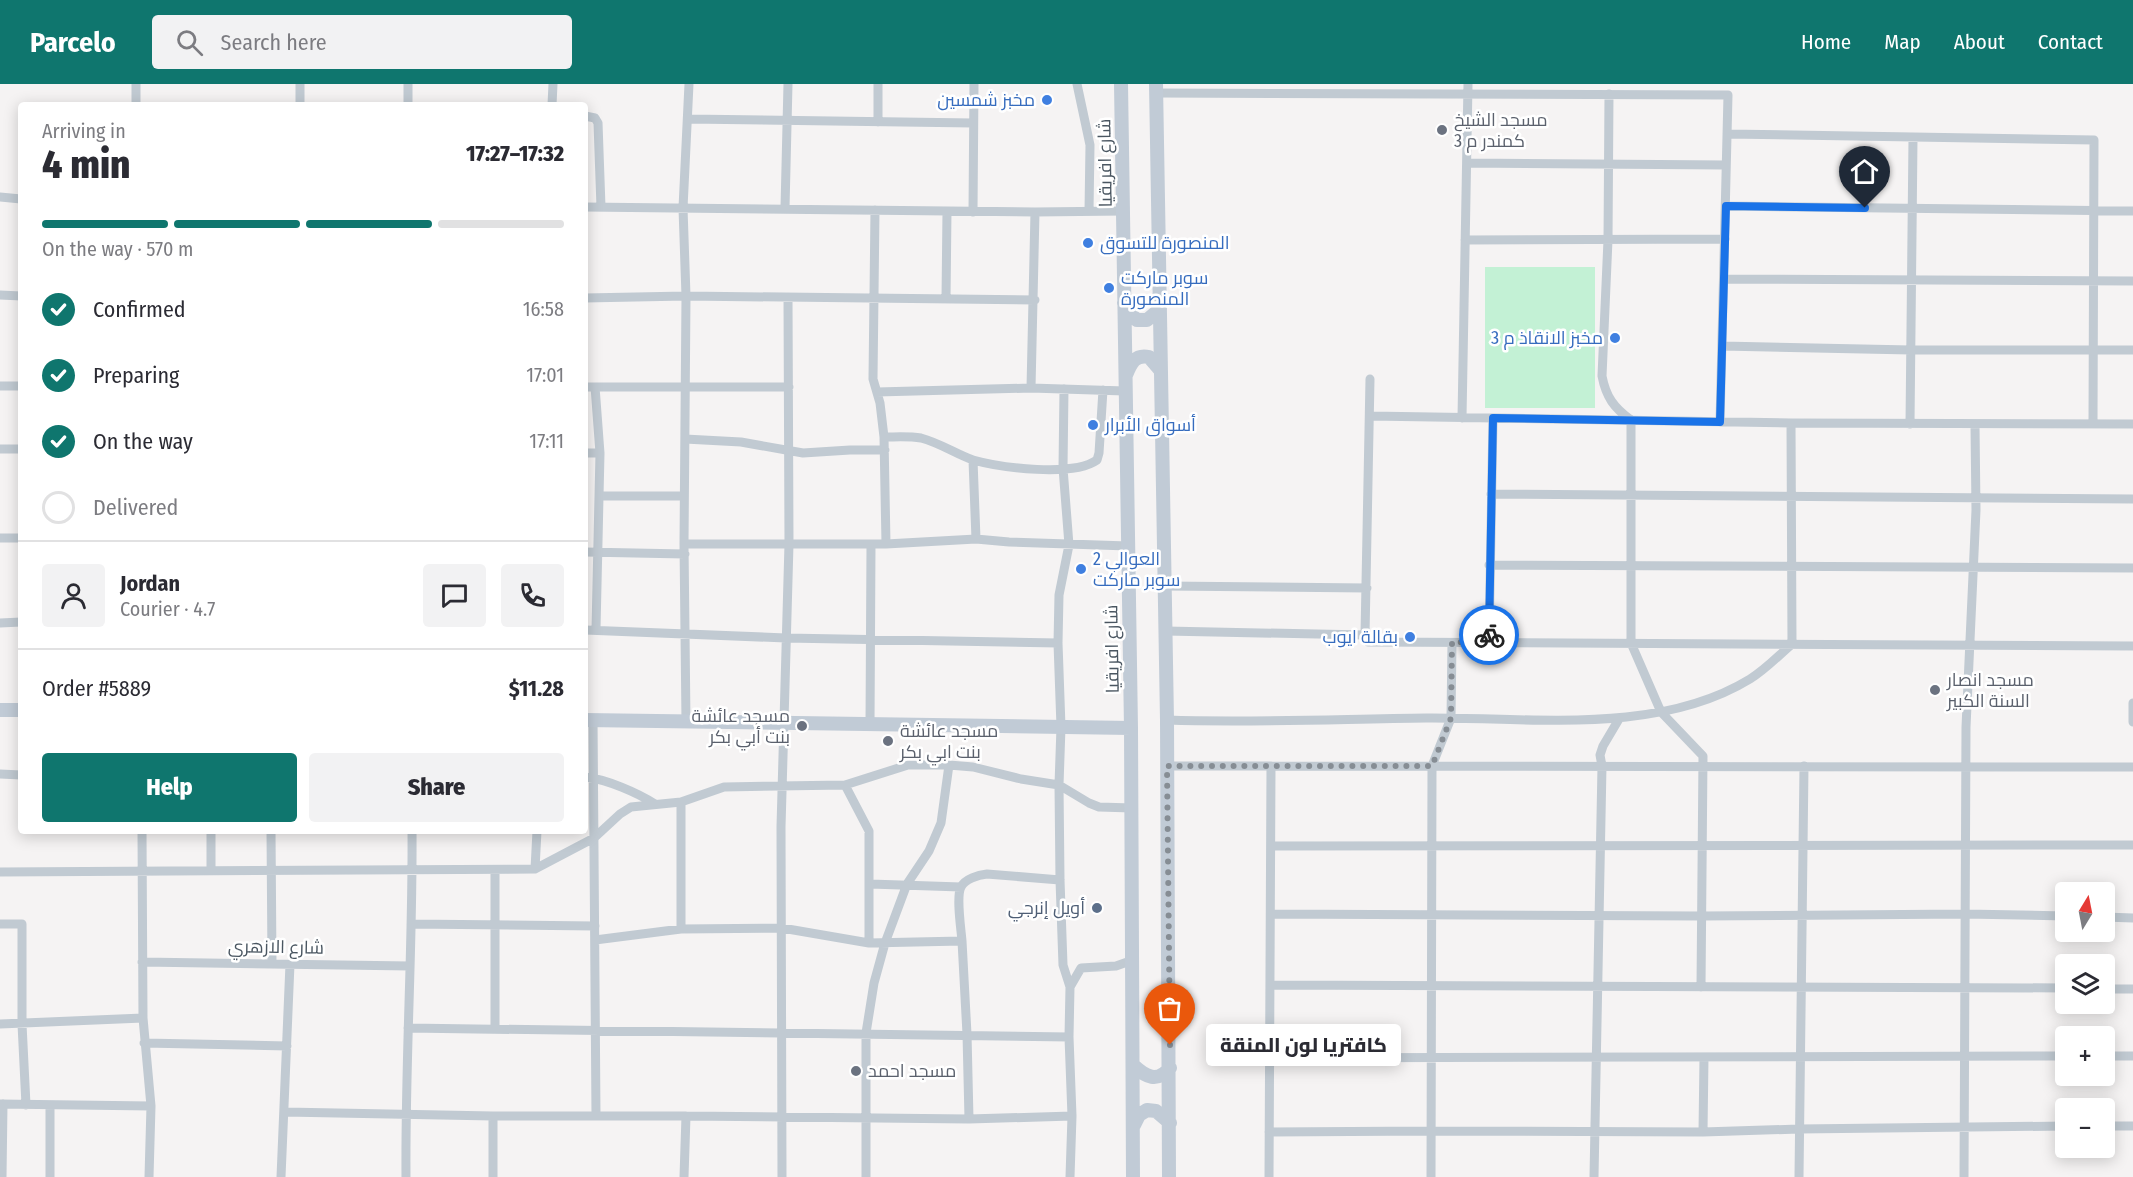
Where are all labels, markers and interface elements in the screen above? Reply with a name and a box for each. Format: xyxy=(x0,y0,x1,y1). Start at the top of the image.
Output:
search box xyxy=(152,15,572,69)
text: Parcelo xyxy=(30,26,116,59)
icon: search xyxy=(173,26,206,59)
text: Search here xyxy=(221,29,327,56)
text: Home xyxy=(1801,29,1851,55)
text: Map xyxy=(1884,29,1921,55)
text: About xyxy=(1954,29,2005,55)
text: Contact xyxy=(2038,29,2103,55)
place label: مخبز شمسين xyxy=(937,89,1035,111)
marker: مخبز شمسين xyxy=(1040,93,1054,107)
place label: مسجد الشيخ كمندر م 3 xyxy=(1454,109,1548,153)
street label: شارع افريقيا xyxy=(1093,118,1118,207)
text: Arriving in xyxy=(42,119,126,143)
marker: مسجد الشيخ كمندر م 3 xyxy=(1435,123,1449,137)
text: 17:27–17:32 xyxy=(466,140,564,167)
text: 4 min xyxy=(42,142,130,188)
pin xyxy=(1839,146,1890,208)
icon: home xyxy=(1848,155,1881,188)
place label: المنصورة للتسوق xyxy=(1100,232,1230,255)
marker: المنصورة للتسوق xyxy=(1081,236,1095,250)
text: On the way · 570 m xyxy=(42,237,194,261)
place label: سوبر ماركت المنصورة xyxy=(1121,267,1208,310)
marker: سوبر ماركت المنصورة xyxy=(1102,281,1116,295)
icon: check xyxy=(42,293,75,326)
text: Confirmed xyxy=(93,296,186,323)
text: 16:58 xyxy=(523,297,564,321)
place label: مخبز الانقاذ م 3 xyxy=(1491,327,1603,350)
marker: مخبز الانقاذ م 3 xyxy=(1608,331,1622,345)
icon: check xyxy=(42,359,75,392)
text: Preparing xyxy=(93,362,179,389)
text: 17:01 xyxy=(526,363,564,387)
place label: أسواق الأبرار xyxy=(1104,414,1196,437)
marker: أسواق الأبرار xyxy=(1086,418,1100,432)
icon: check xyxy=(42,425,75,458)
text: On the way xyxy=(93,428,193,455)
text: 17:11 xyxy=(529,429,564,453)
text: Delivered xyxy=(93,494,178,521)
place label: العوالي 2 سوبر ماركت xyxy=(1093,548,1180,591)
marker: العوالي 2 سوبر ماركت xyxy=(1074,562,1088,576)
button: person xyxy=(42,564,105,627)
button: chat xyxy=(423,564,486,627)
button: phone xyxy=(501,564,564,627)
text: Jordan xyxy=(120,570,180,597)
text: Courier · 4.7 xyxy=(120,597,215,621)
street label: شارع افريقيا xyxy=(1100,604,1125,693)
courier xyxy=(1459,605,1519,665)
icon: bike xyxy=(1473,619,1506,652)
place label: بقالة ايوب xyxy=(1323,626,1398,648)
marker: بقالة ايوب xyxy=(1403,630,1417,644)
place label: مسجد انصار السنة الكبير xyxy=(1946,669,2034,712)
text: Order #5889 xyxy=(42,675,151,702)
text: $11.28 xyxy=(509,675,564,702)
marker: مسجد انصار السنة الكبير xyxy=(1928,683,1942,697)
place label: مسجد عائشة بنت أبي بكر xyxy=(692,705,790,751)
marker: مسجد عائشة بنت أبي بكر xyxy=(795,719,809,733)
place label: مسجد عائشة بنت ابي بكر xyxy=(899,720,998,766)
marker: مسجد عائشة بنت ابي بكر xyxy=(881,734,895,748)
button: Help xyxy=(42,753,297,822)
button: Share xyxy=(309,753,564,822)
north arrow xyxy=(2055,882,2115,942)
map controls xyxy=(2055,882,2115,1158)
place label: أويل إنرجي xyxy=(1008,897,1085,922)
marker: أويل إنرجي xyxy=(1090,901,1104,915)
street label: شارع الازهري xyxy=(228,935,324,962)
button: layers xyxy=(2055,954,2115,1014)
pin xyxy=(1144,983,1195,1045)
icon: bag xyxy=(1153,992,1186,1025)
callout: كافتريا لون المنقة xyxy=(1206,1024,1401,1066)
button: + xyxy=(2055,1026,2115,1086)
text: كافتريا لون المنقة xyxy=(1220,1033,1387,1057)
place label: مسجد احمد xyxy=(868,1060,956,1082)
marker: مسجد احمد xyxy=(849,1064,863,1078)
button: − xyxy=(2055,1098,2115,1158)

